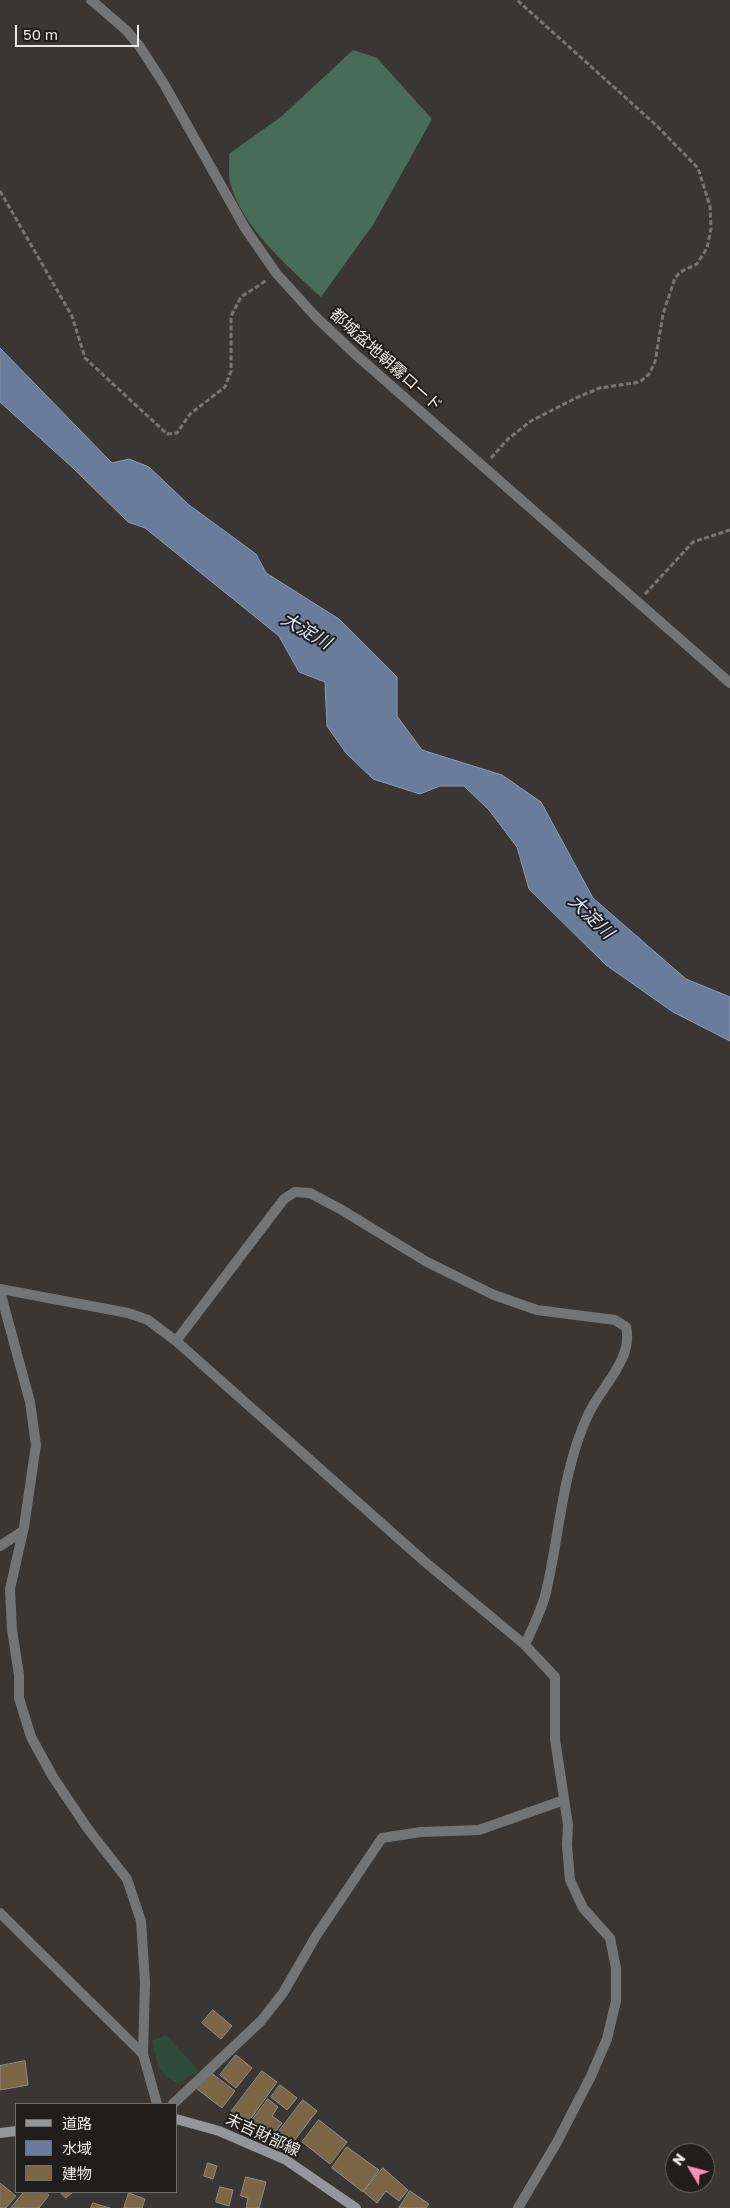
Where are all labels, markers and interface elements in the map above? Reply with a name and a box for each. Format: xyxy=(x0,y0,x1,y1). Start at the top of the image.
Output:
scale bar xyxy=(18,15,141,47)
text: 50 m xyxy=(23,25,58,43)
street label: 都城盆地朝霧ロード xyxy=(326,305,446,415)
water label: 大淀川 xyxy=(277,608,335,654)
water label: 大淀川 xyxy=(564,890,618,944)
legend xyxy=(15,2103,178,2193)
street label: 末吉財部線 xyxy=(223,2109,303,2161)
text: 道路 xyxy=(62,2114,92,2132)
text: 水域 xyxy=(62,2139,92,2157)
north arrow xyxy=(665,2143,715,2193)
text: N xyxy=(668,2150,688,2169)
text: 建物 xyxy=(62,2164,92,2182)

